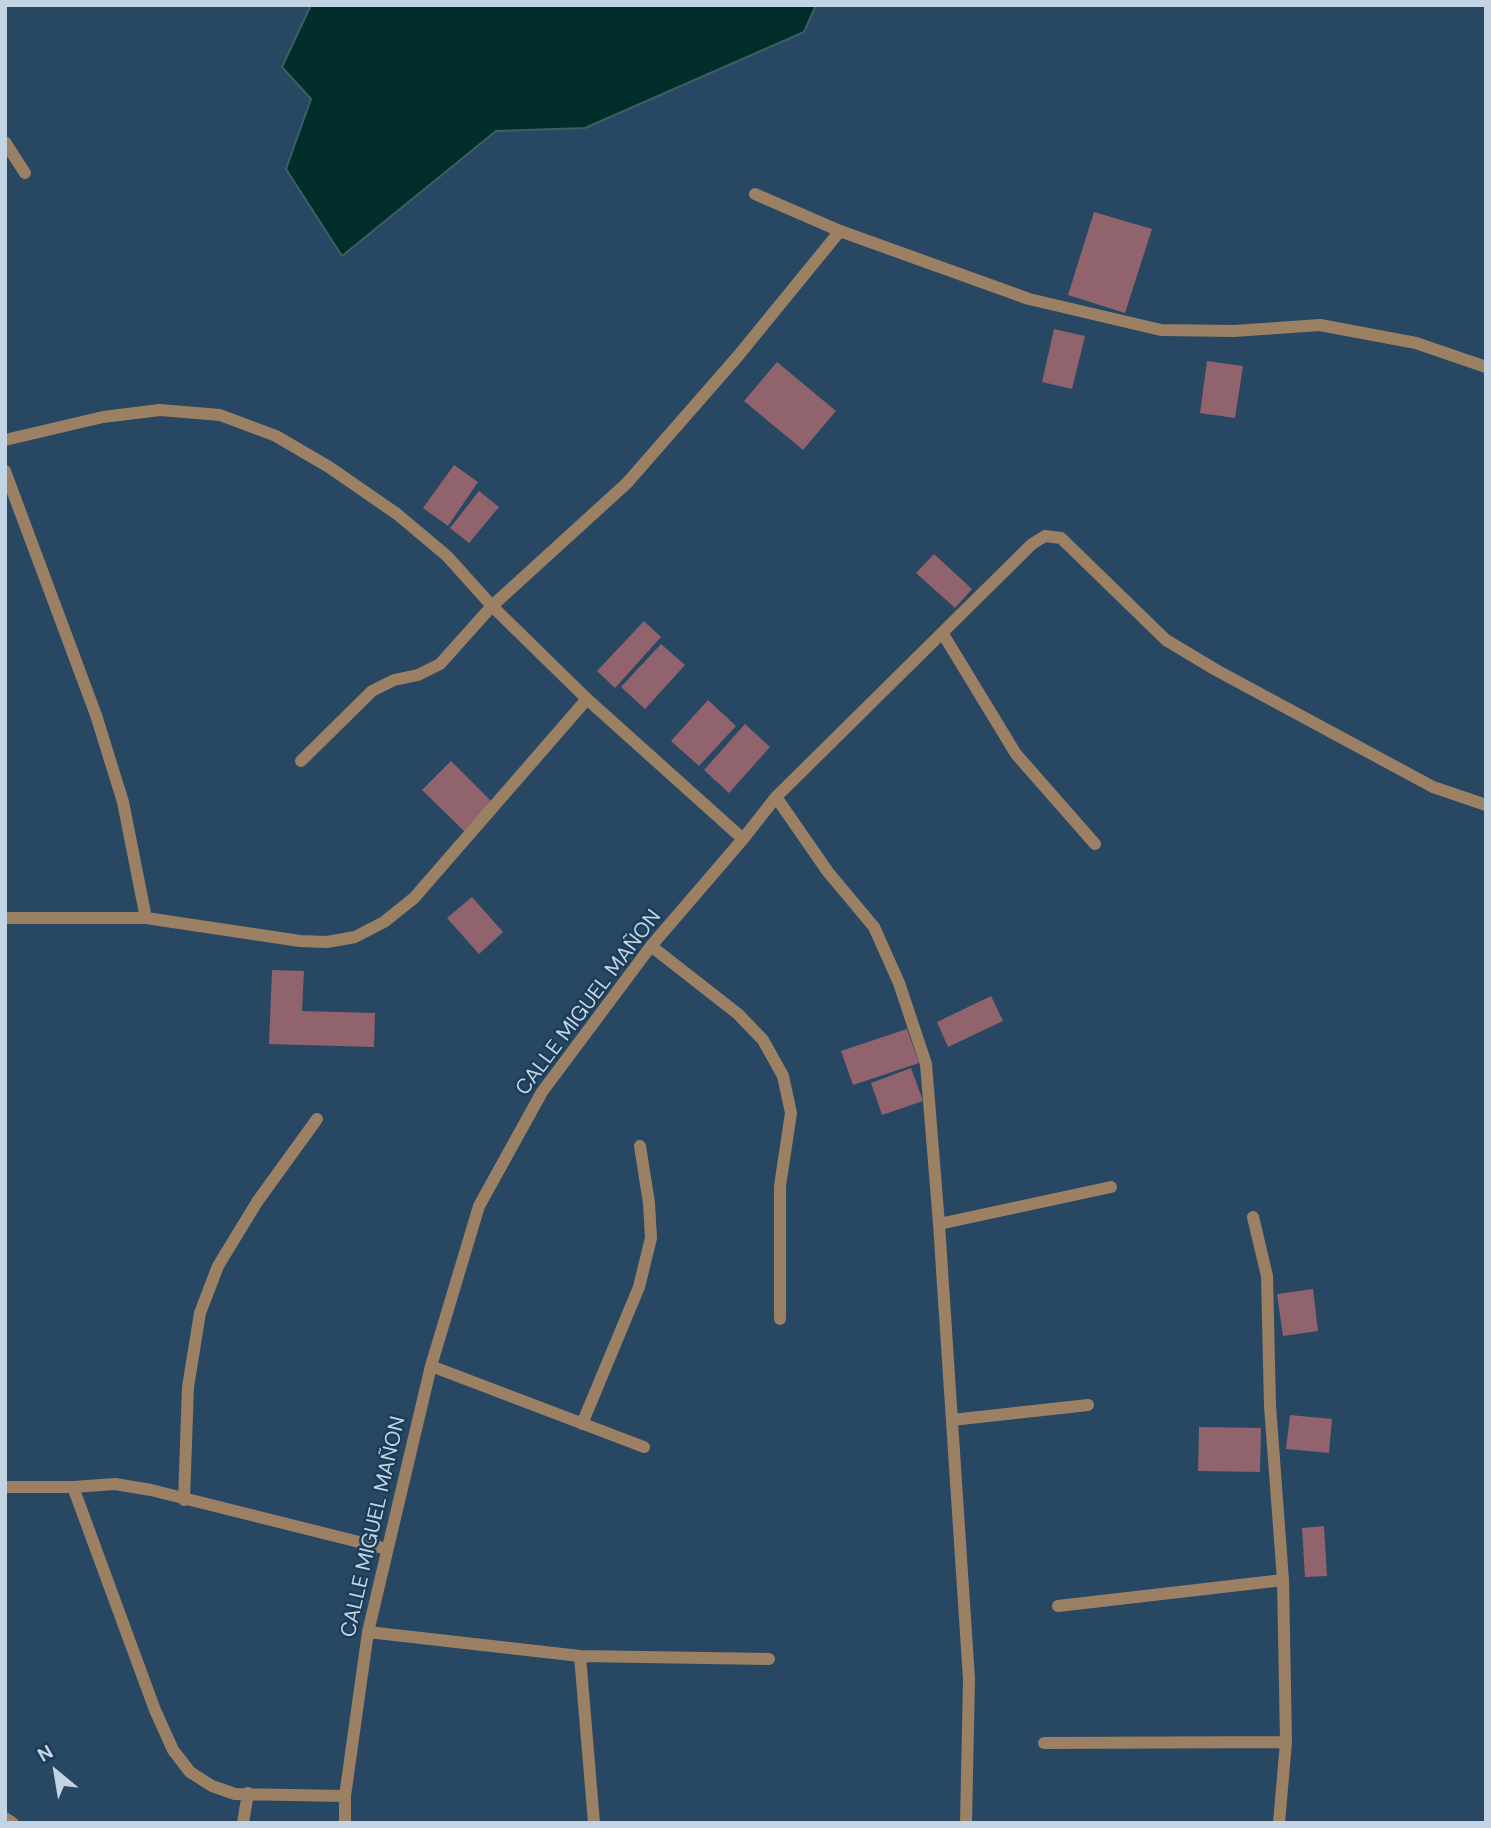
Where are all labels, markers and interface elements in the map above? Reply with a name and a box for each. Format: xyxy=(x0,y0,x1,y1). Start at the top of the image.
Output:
street label: CALLE MIGUEL MAÑON xyxy=(511,905,667,1101)
street label: CALLE MIGUEL MAÑON xyxy=(336,1414,412,1640)
north arrow xyxy=(21,1737,91,1807)
text: N xyxy=(33,1739,57,1768)

